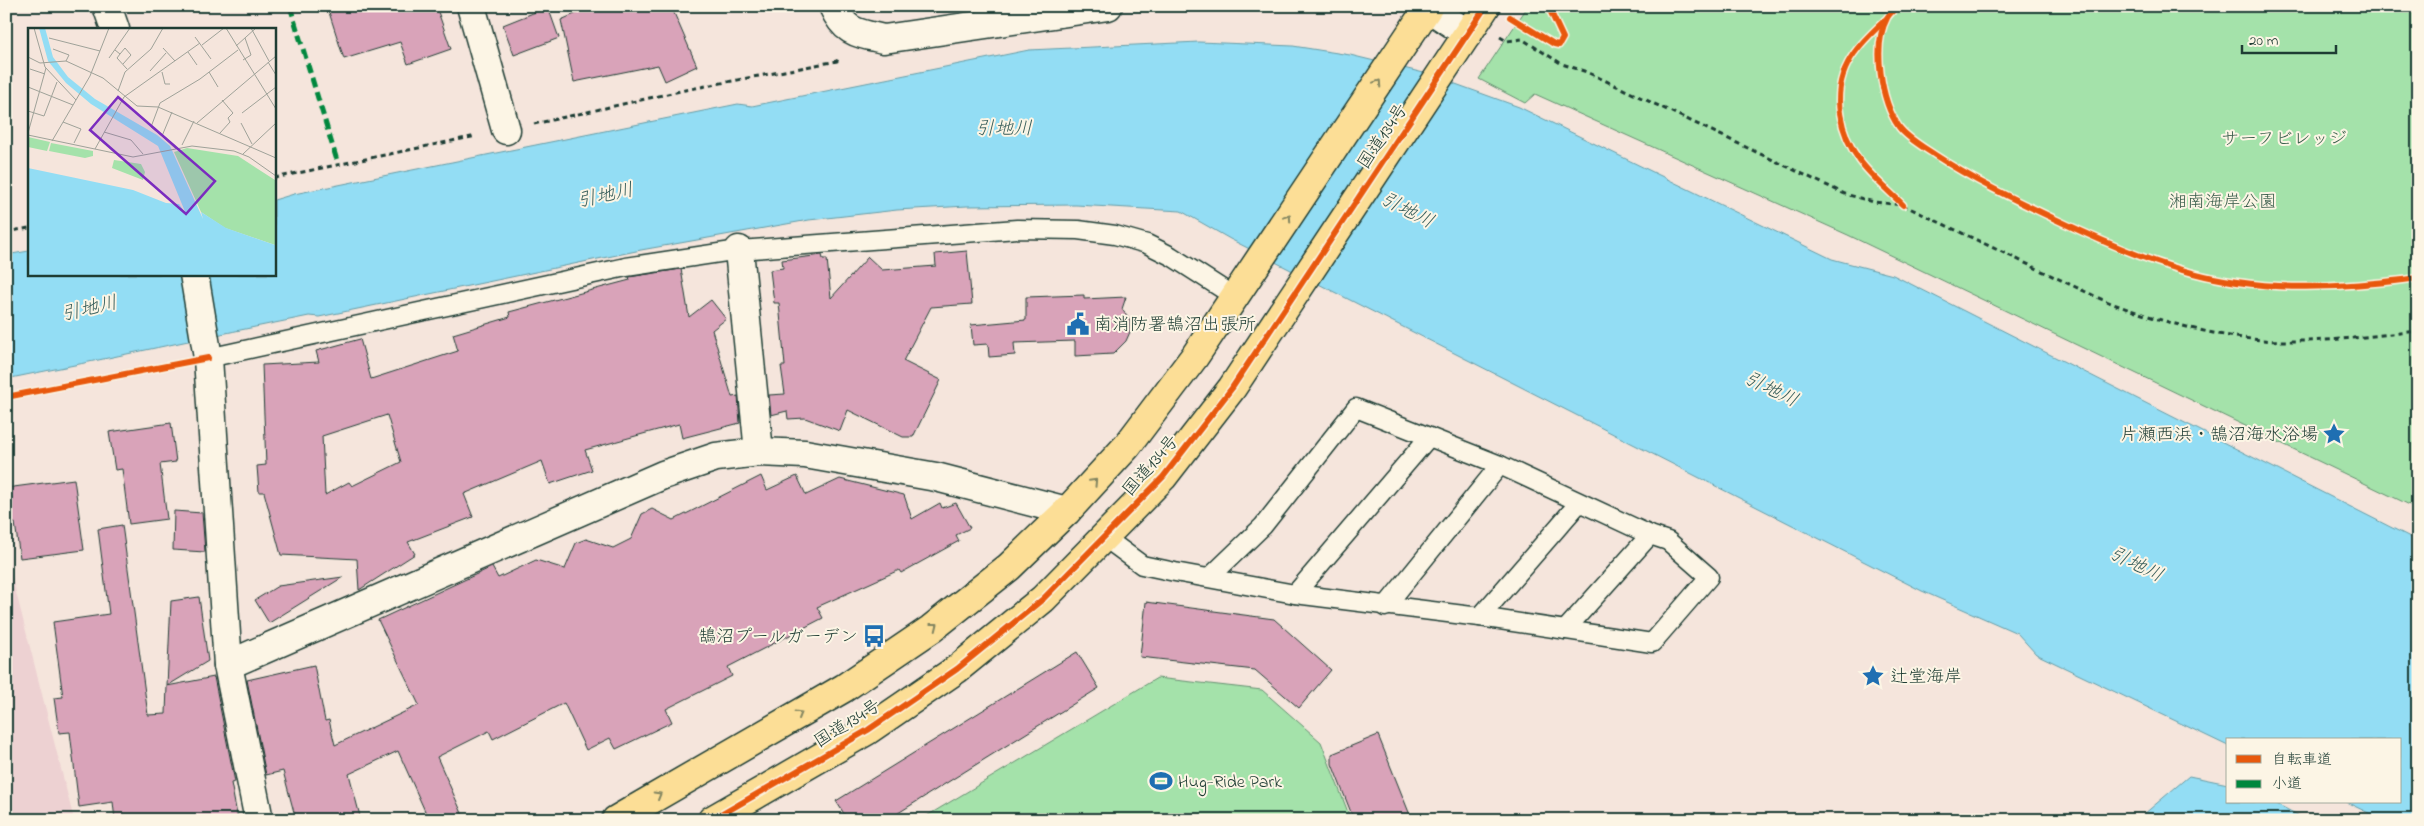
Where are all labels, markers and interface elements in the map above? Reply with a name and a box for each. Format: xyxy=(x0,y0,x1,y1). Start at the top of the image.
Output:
scale bar xyxy=(2242,22,2335,54)
inset map xyxy=(28,28,275,275)
text: 20 m xyxy=(2249,30,2279,52)
one-way arrow xyxy=(1372,79,1381,88)
street label: 国道134号 xyxy=(1352,99,1415,175)
water label: 引地川 xyxy=(975,116,1033,143)
park label: サーフビレッジ xyxy=(2221,127,2347,153)
water label: 引地川 xyxy=(575,177,636,216)
water label: 引地川 xyxy=(1375,186,1438,236)
park label: 湘南海岸公園 xyxy=(2169,190,2277,216)
one-way arrow xyxy=(1282,214,1291,223)
water label: 引地川 xyxy=(59,290,120,329)
public building icon: 南消防署鵠沼出張所 xyxy=(1065,311,1091,337)
place label: 南消防署鵠沼出張所 xyxy=(1094,313,1256,339)
water label: 引地川 xyxy=(1739,366,1802,415)
place icon: 片瀬西浜・鵠沼海水浴場 xyxy=(2321,421,2347,447)
place label: 片瀬西浜・鵠沼海水浴場 xyxy=(2120,423,2318,449)
street label: 国道134号 xyxy=(1117,430,1186,503)
one-way arrow xyxy=(1088,478,1097,487)
water label: 引地川 xyxy=(2104,541,2167,590)
bus stop icon: 鵠沼プールガーデン xyxy=(861,623,887,649)
one-way arrow xyxy=(929,623,938,631)
place label: 鵠沼プールガーデン xyxy=(698,625,858,651)
place icon: 辻堂海岸 xyxy=(1860,663,1886,689)
place label: 辻堂海岸 xyxy=(1890,665,1962,691)
street label: 国道134号 xyxy=(810,694,887,755)
one-way arrow xyxy=(794,711,803,721)
legend xyxy=(2226,738,2402,804)
text: 自転車道 xyxy=(2272,749,2332,771)
sports icon: Hug-Ride Park xyxy=(1148,768,1174,794)
place label: Hug-Ride Park xyxy=(1178,770,1282,797)
text: 小道 xyxy=(2272,773,2302,795)
one-way arrow xyxy=(653,792,662,802)

